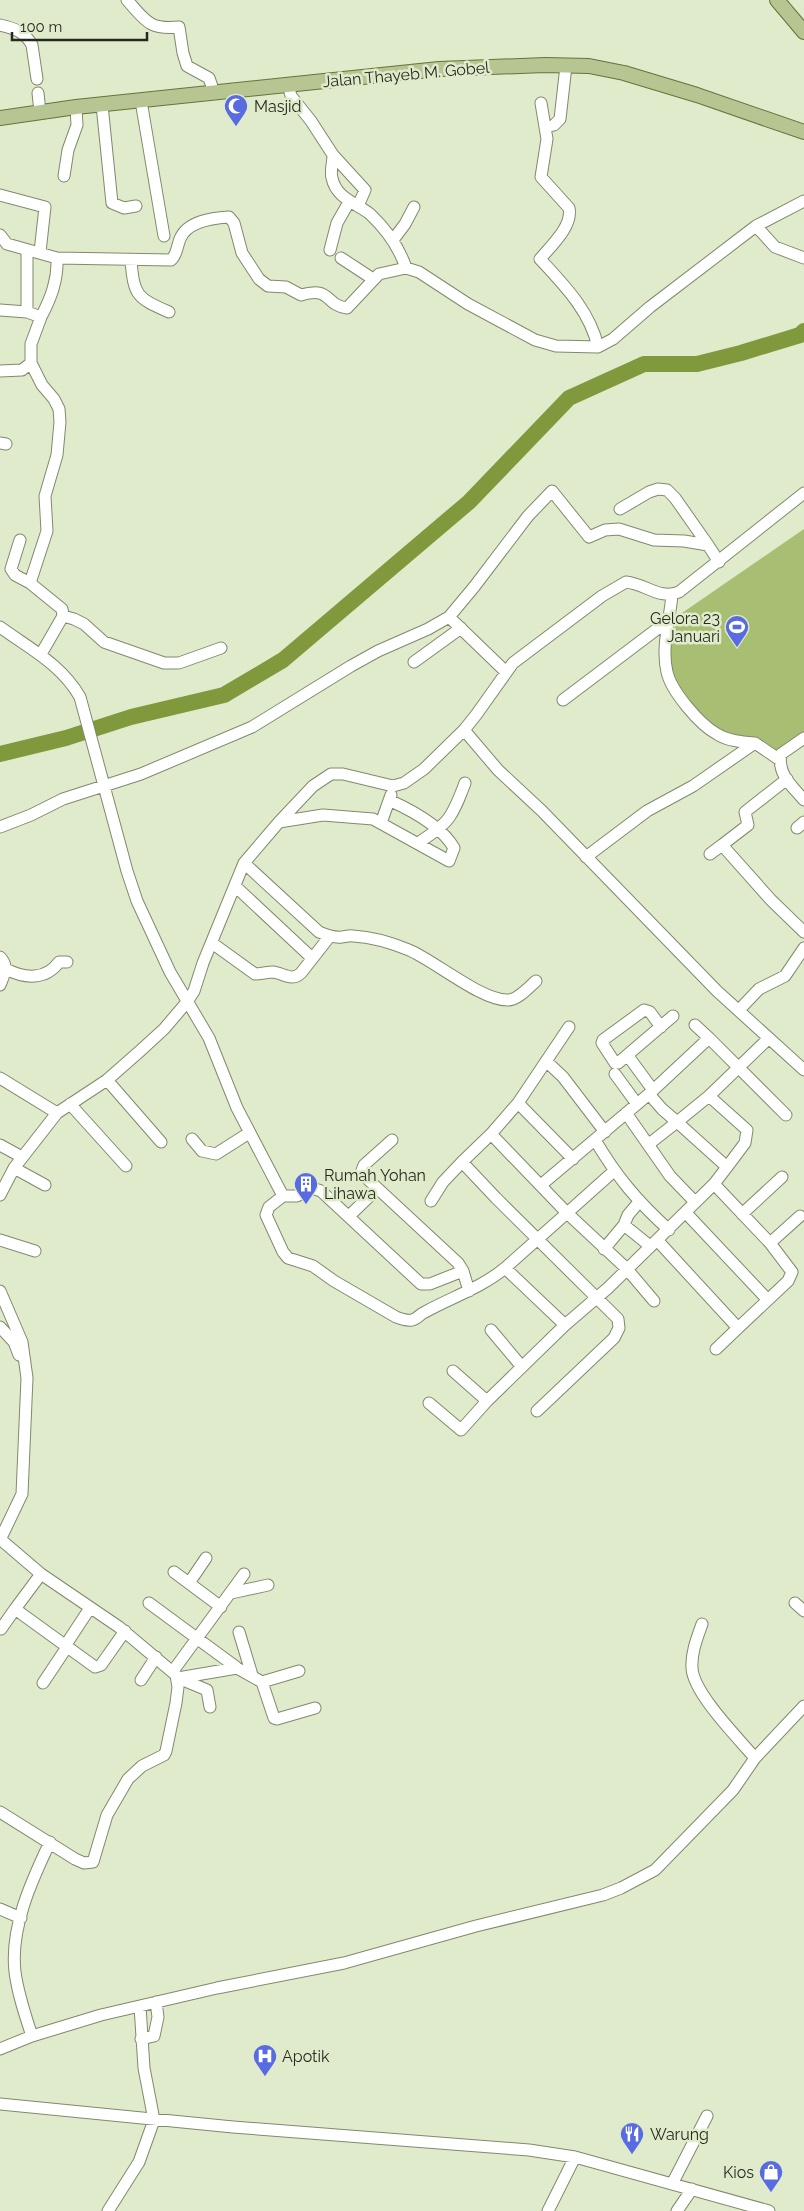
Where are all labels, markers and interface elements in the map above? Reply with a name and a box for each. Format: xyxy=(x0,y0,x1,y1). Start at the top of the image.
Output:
scale bar xyxy=(12,10,148,42)
text: 100 m xyxy=(20,18,62,36)
street label: Jalan Thayeb M. Gobel xyxy=(322,58,491,91)
mosque icon: Masjid xyxy=(223,93,249,127)
place label: Masjid xyxy=(254,97,301,116)
place label: Gelora 23 Januari xyxy=(650,609,720,646)
sports icon: Gelora 23 Januari xyxy=(724,614,750,648)
place label: Rumah Yohan Lihawa xyxy=(324,1166,426,1203)
building icon: Rumah Yohan Lihawa xyxy=(293,1171,319,1205)
hospital icon: Apotik xyxy=(252,2043,278,2077)
place label: Apotik xyxy=(282,2047,330,2066)
restaurant icon: Warung xyxy=(619,2121,645,2155)
place label: Warung xyxy=(650,2125,709,2144)
shop icon: Kios xyxy=(758,2159,784,2193)
place label: Kios xyxy=(723,2163,754,2182)

